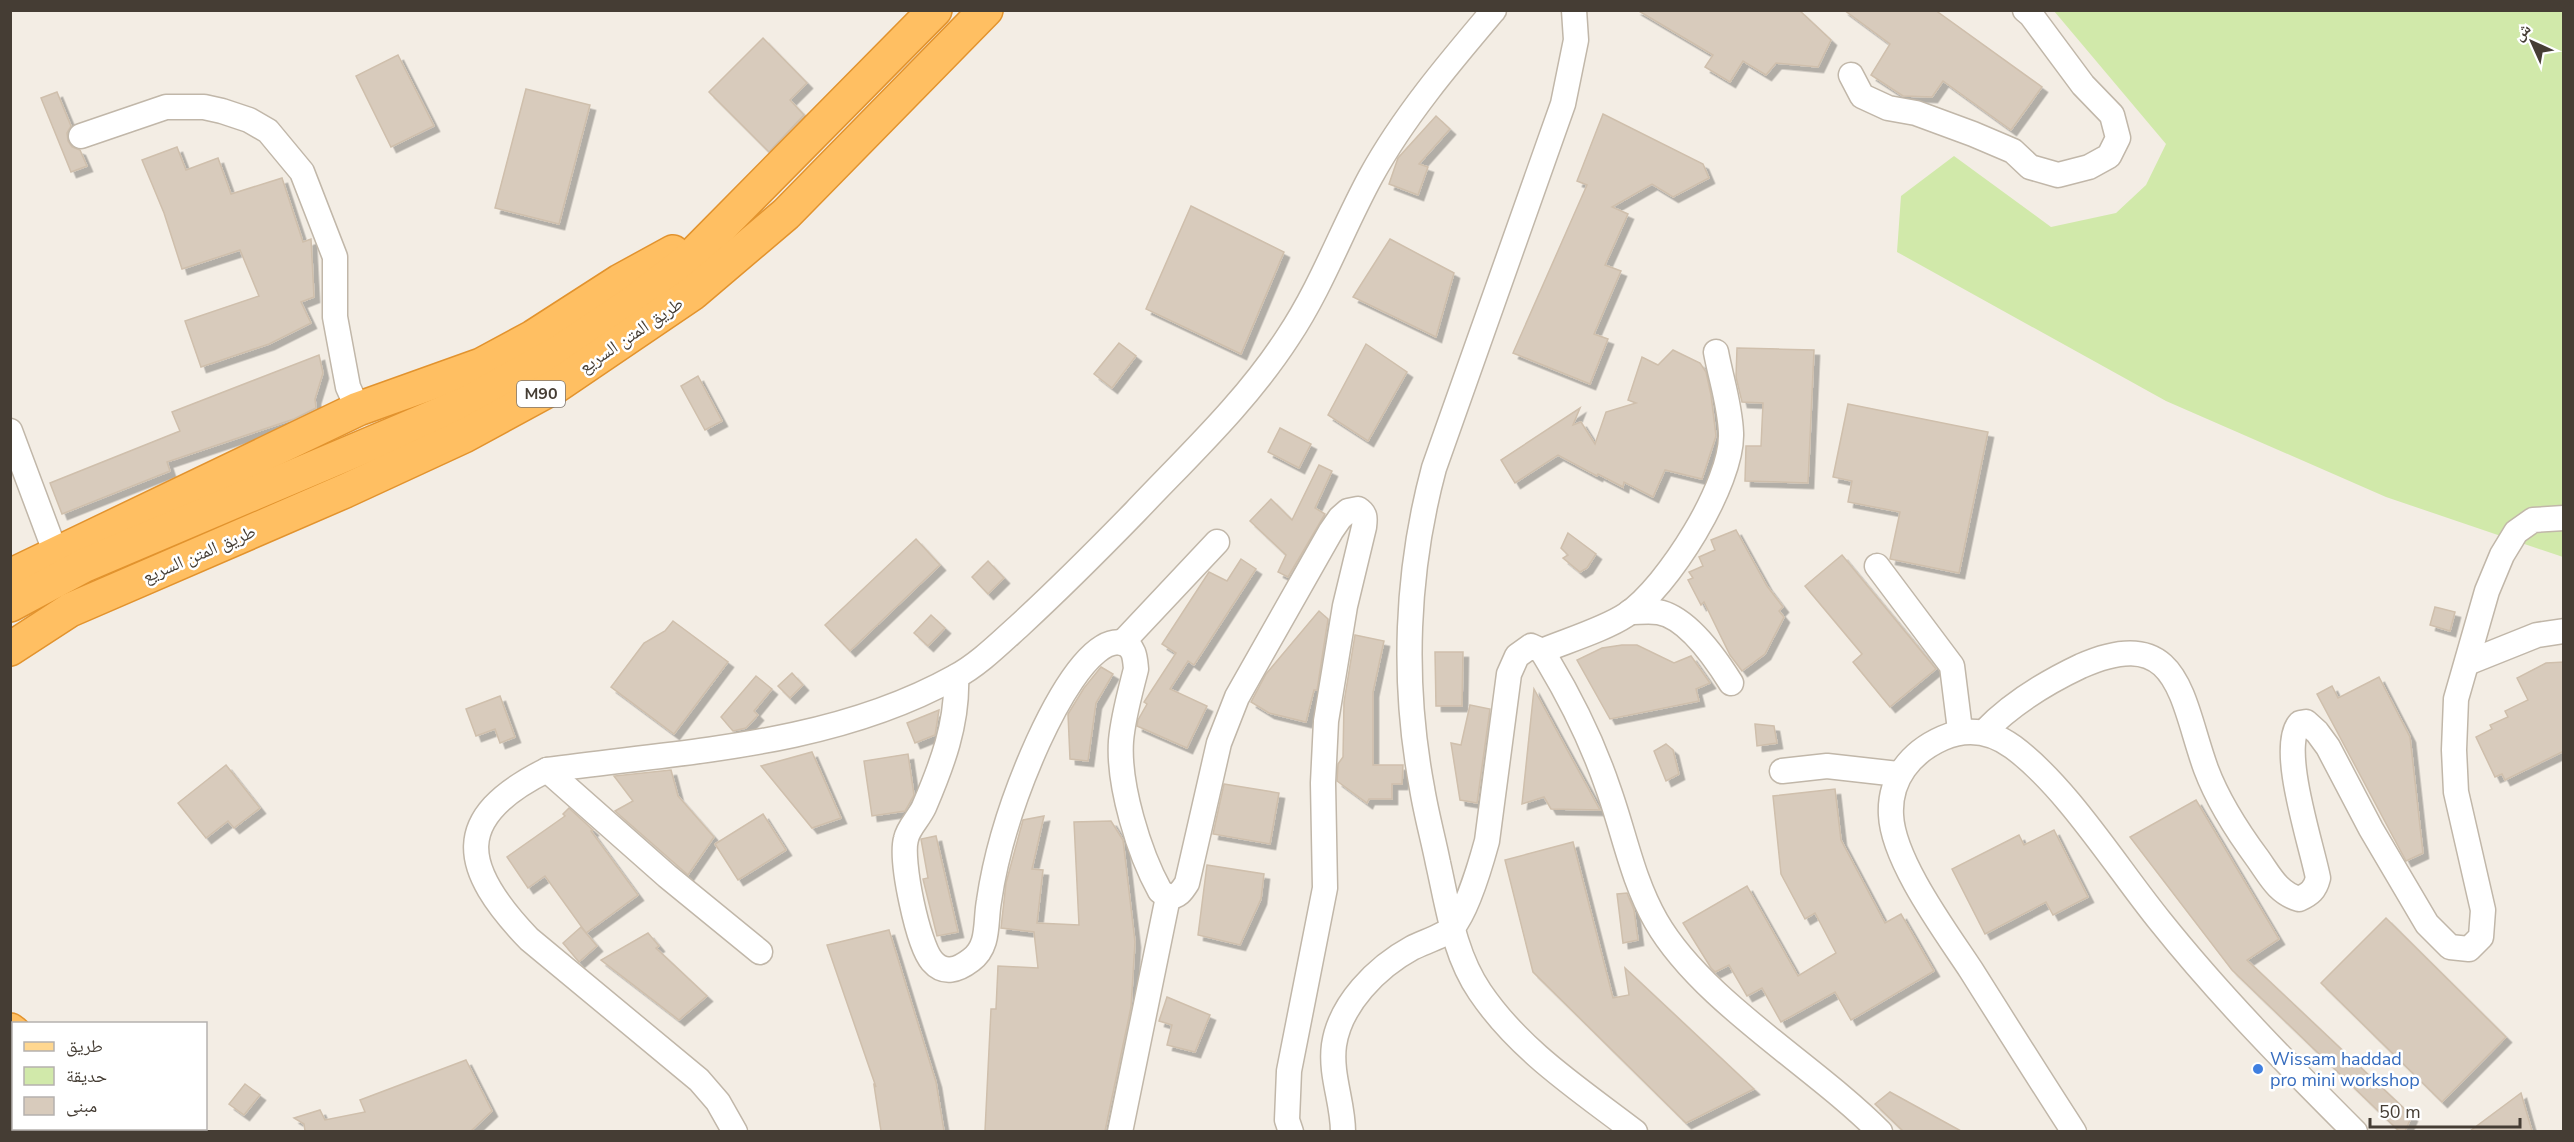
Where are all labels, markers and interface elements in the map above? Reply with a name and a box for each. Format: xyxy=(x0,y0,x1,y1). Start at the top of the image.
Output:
north arrow xyxy=(2502,12,2562,72)
text: ش xyxy=(2508,18,2536,46)
street label: طريق المتن السريع xyxy=(574,291,688,379)
road number: M90 xyxy=(517,381,565,407)
street label: طريق المتن السريع xyxy=(139,519,259,589)
legend xyxy=(12,1022,207,1130)
text: طريق xyxy=(66,1034,103,1058)
place label: Wissam haddad pro mini workshop xyxy=(2270,1047,2420,1092)
marker: Wissam haddad pro mini workshop xyxy=(2251,1062,2265,1076)
text: حديقة xyxy=(66,1064,107,1088)
scale bar xyxy=(2370,1091,2520,1129)
text: مبنى xyxy=(66,1094,97,1118)
text: 50 m xyxy=(2379,1100,2421,1124)

